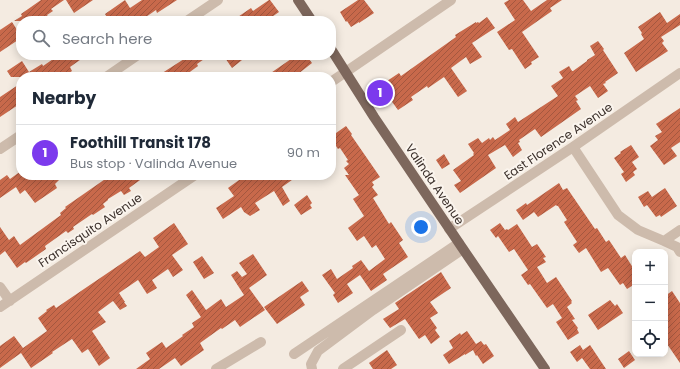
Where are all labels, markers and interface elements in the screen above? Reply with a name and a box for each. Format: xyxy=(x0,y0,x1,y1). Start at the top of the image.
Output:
search box xyxy=(16,16,336,60)
icon: search xyxy=(30,27,52,49)
text: Search here xyxy=(62,28,152,49)
pin: 1 xyxy=(367,78,393,108)
text: Nearby xyxy=(32,86,96,110)
street label: East Florence Avenue xyxy=(500,98,616,184)
text: Foothill Transit 178 xyxy=(70,132,211,153)
street label: Valinda Avenue xyxy=(402,140,468,228)
text: 1 xyxy=(43,143,47,162)
text: 90 m xyxy=(287,143,320,162)
text: Bus stop · Valinda Avenue xyxy=(70,154,237,173)
street label: Francisquito Avenue xyxy=(35,189,145,271)
your location xyxy=(411,217,431,237)
map controls xyxy=(632,249,668,357)
button: + xyxy=(632,249,668,285)
button: − xyxy=(632,285,668,321)
button: locate xyxy=(632,321,668,357)

